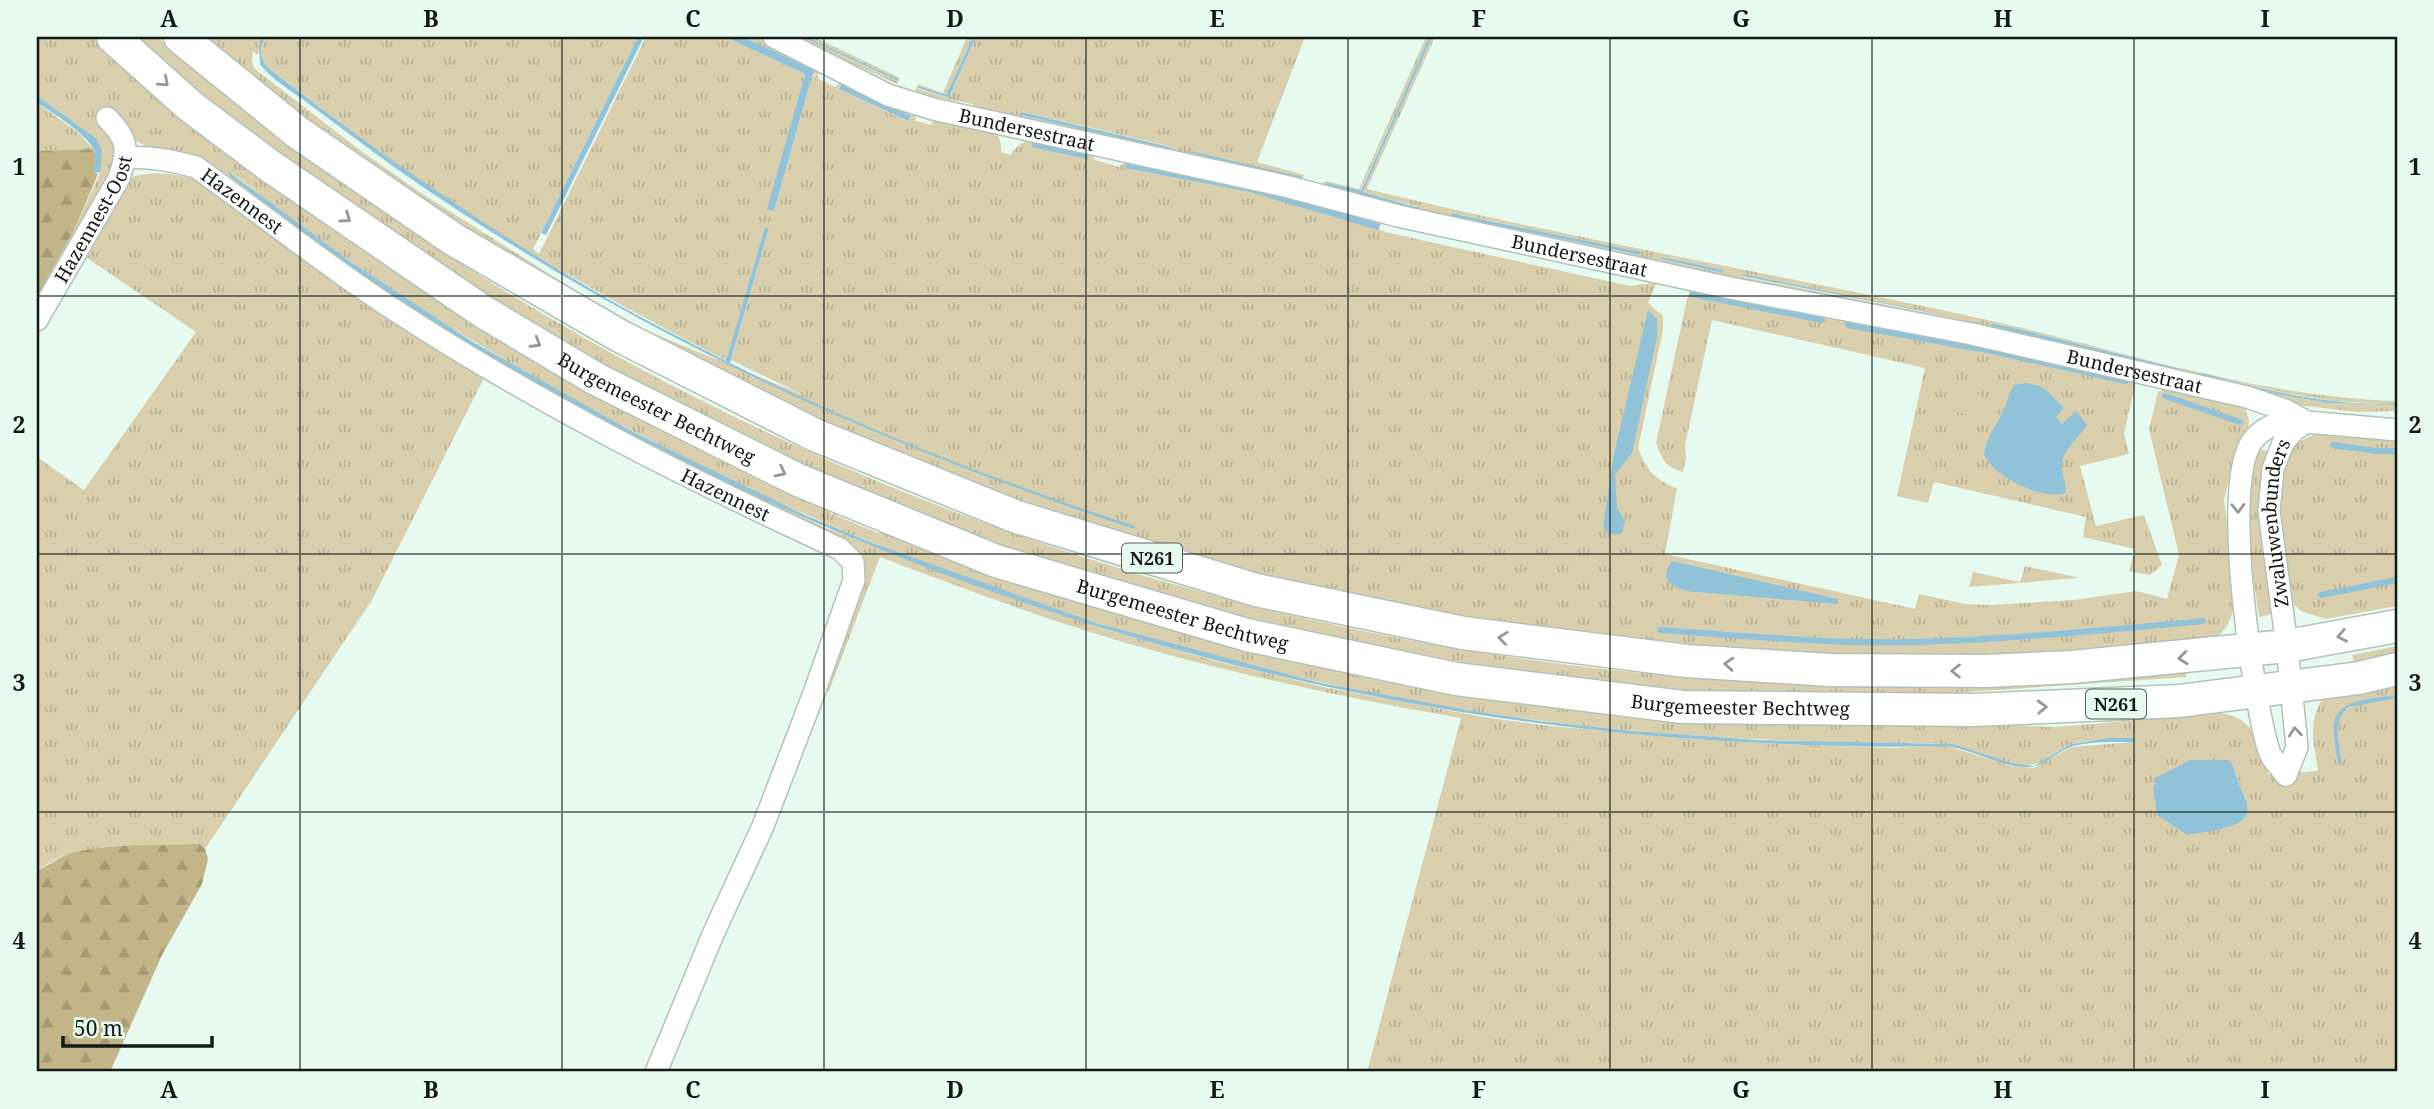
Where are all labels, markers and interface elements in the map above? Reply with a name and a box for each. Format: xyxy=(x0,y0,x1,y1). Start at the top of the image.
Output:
text: A xyxy=(160,2,178,34)
text: B xyxy=(423,2,439,34)
text: C xyxy=(685,2,701,34)
text: D xyxy=(946,2,964,34)
text: E xyxy=(1209,2,1225,34)
text: F xyxy=(1472,2,1486,34)
text: G xyxy=(1732,2,1750,34)
text: H xyxy=(1994,2,2013,34)
text: I xyxy=(2260,2,2270,34)
one-way arrow xyxy=(156,74,169,87)
street label: Bundersestraat xyxy=(956,102,1097,157)
text: 1 xyxy=(13,150,26,182)
text: 1 xyxy=(2409,150,2422,182)
street label: Hazennest-Oost xyxy=(48,153,138,287)
street label: Hazennest xyxy=(196,162,288,240)
one-way arrow xyxy=(338,210,351,222)
street label: Bundersestraat xyxy=(1509,228,1650,283)
one-way arrow xyxy=(528,335,541,348)
street label: Bundersestraat xyxy=(2064,343,2205,399)
street label: Burgemeester Bechtweg xyxy=(553,346,760,470)
text: 2 xyxy=(13,408,26,440)
text: 2 xyxy=(2409,408,2422,440)
street label: Zwaluwenbunders xyxy=(2256,435,2296,609)
street label: Hazennest xyxy=(677,462,775,527)
one-way arrow xyxy=(774,463,786,477)
one-way arrow xyxy=(2230,503,2246,514)
road number: N261 xyxy=(1122,544,1182,572)
street label: Burgemeester Bechtweg xyxy=(1074,572,1291,656)
one-way arrow xyxy=(2336,628,2348,643)
one-way arrow xyxy=(1497,630,1509,645)
one-way arrow xyxy=(2177,650,2189,665)
one-way arrow xyxy=(1723,656,1734,671)
one-way arrow xyxy=(1950,663,1961,679)
text: 3 xyxy=(13,666,26,698)
text: 3 xyxy=(2409,666,2422,698)
street label: Burgemeester Bechtweg xyxy=(1630,688,1850,722)
road number: N261 xyxy=(2086,690,2146,718)
one-way arrow xyxy=(2037,699,2048,714)
one-way arrow xyxy=(2288,726,2303,737)
text: 4 xyxy=(13,924,26,956)
text: 4 xyxy=(2409,924,2422,956)
scale bar xyxy=(63,1004,212,1048)
text: 50 m xyxy=(74,1014,123,1042)
text: A xyxy=(160,1073,178,1105)
text: B xyxy=(423,1073,439,1105)
text: C xyxy=(685,1073,701,1105)
text: D xyxy=(946,1073,964,1105)
text: E xyxy=(1209,1073,1225,1105)
text: F xyxy=(1472,1073,1486,1105)
text: G xyxy=(1732,1073,1750,1105)
text: H xyxy=(1994,1073,2013,1105)
text: I xyxy=(2260,1073,2270,1105)

